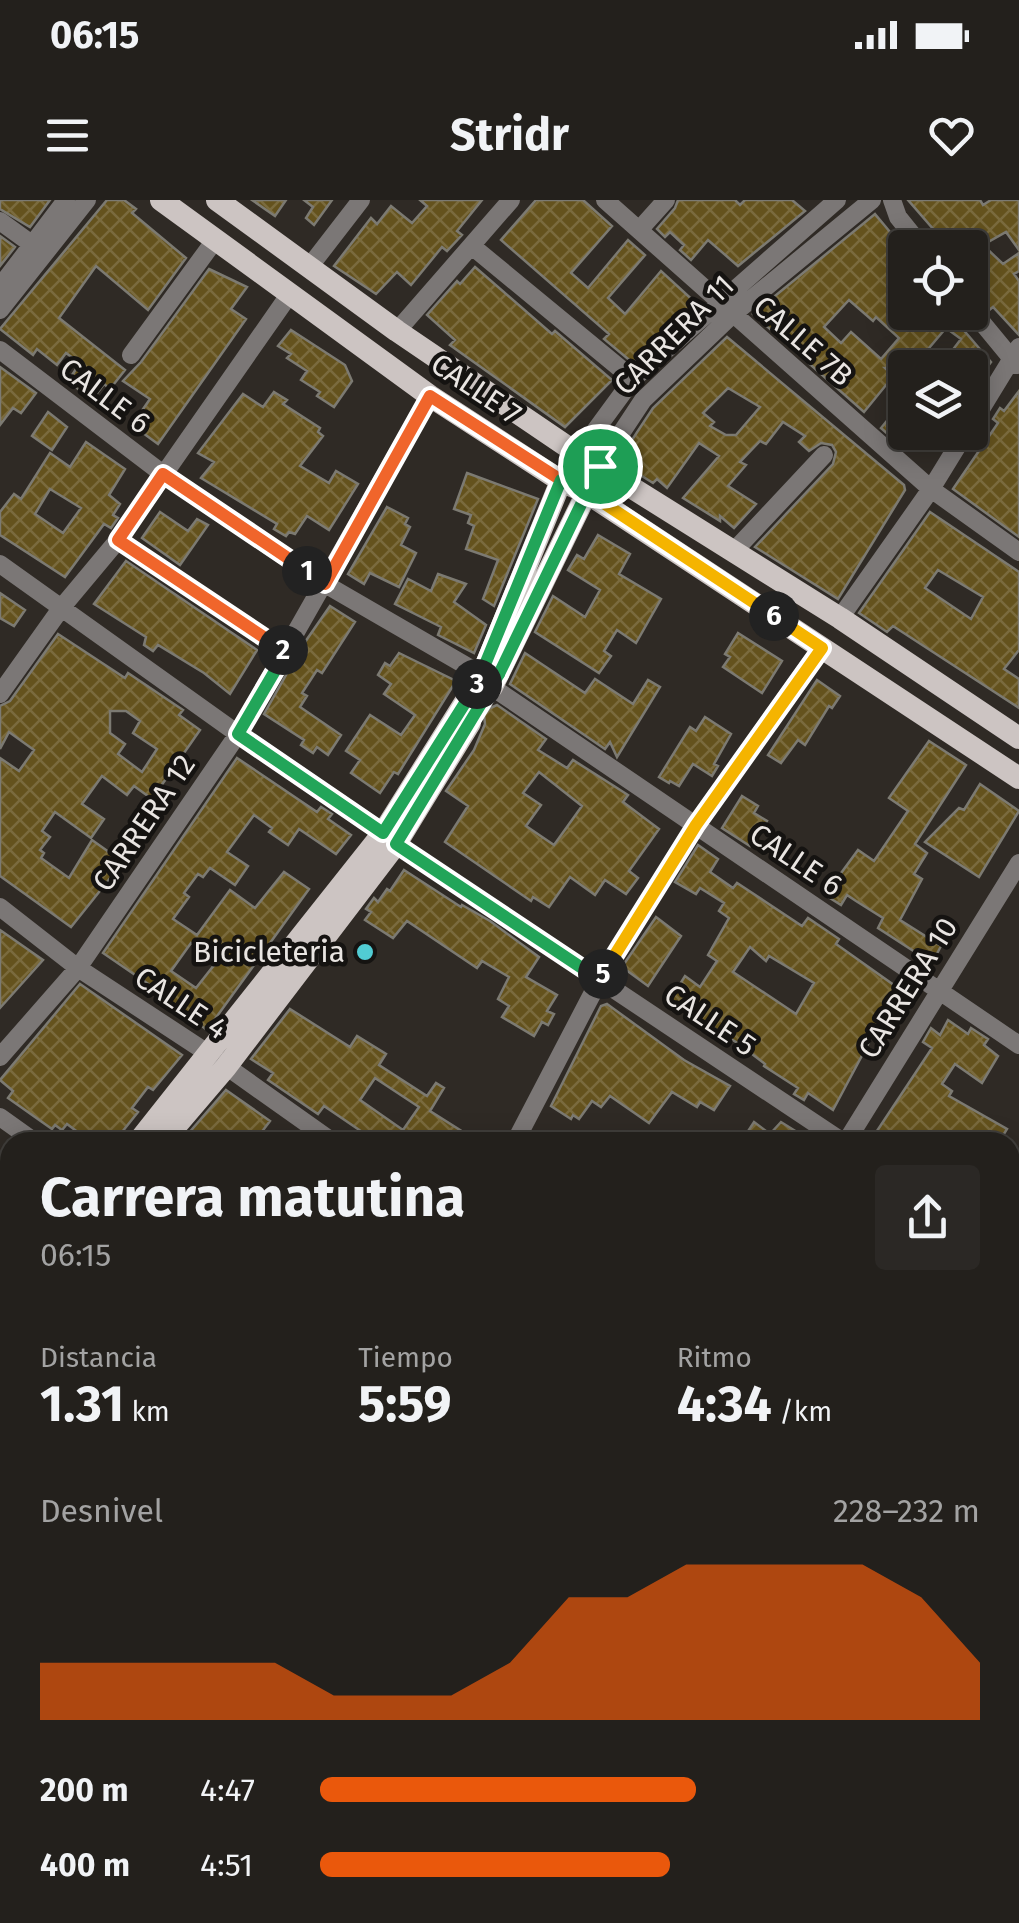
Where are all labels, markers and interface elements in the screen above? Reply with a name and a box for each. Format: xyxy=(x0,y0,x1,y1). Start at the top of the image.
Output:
text: 06:15 xyxy=(50,12,140,58)
icon: menu xyxy=(40,108,95,163)
text: Stridr xyxy=(450,108,569,162)
icon: heart xyxy=(924,108,979,163)
map controls xyxy=(888,230,988,450)
button: locate xyxy=(888,230,988,330)
street label: CARRERA 11 xyxy=(606,267,742,403)
street label: CALLE 7B xyxy=(746,288,860,394)
street label: CALLE 7 xyxy=(424,346,528,432)
street label: CALLE 6 xyxy=(53,350,157,442)
button: layers xyxy=(888,350,988,450)
pin xyxy=(558,424,643,509)
icon: arrive xyxy=(573,439,628,494)
pin: 1 xyxy=(282,546,332,596)
text: 1 xyxy=(301,554,314,587)
pin: 6 xyxy=(749,591,799,641)
text: 6 xyxy=(766,599,782,632)
pin: 2 xyxy=(258,625,308,675)
text: 2 xyxy=(276,633,290,666)
pin: 3 xyxy=(452,659,502,709)
text: 3 xyxy=(470,667,484,700)
street label: CARRERA 12 xyxy=(85,748,203,898)
street label: CALLE 6 xyxy=(743,816,849,904)
street label: CARRERA 10 xyxy=(851,911,965,1065)
place label: Bicicleteria xyxy=(193,934,345,970)
marker: Bicicleteria xyxy=(354,941,376,963)
pin: 5 xyxy=(578,949,628,999)
text: 5 xyxy=(595,957,611,990)
street label: CALLE 4 xyxy=(128,959,234,1047)
street label: CALLE 5 xyxy=(657,976,763,1064)
text: Carrera matutina xyxy=(40,1165,465,1231)
button: share xyxy=(875,1165,980,1270)
text: 06:15 xyxy=(40,1236,111,1274)
text: Distancia xyxy=(40,1341,157,1374)
text: Tiempo xyxy=(358,1341,453,1374)
text: Ritmo xyxy=(677,1341,752,1374)
text: 1.31 xyxy=(40,1374,124,1434)
text: 5:59 xyxy=(358,1374,452,1434)
text: 4:34 xyxy=(677,1374,772,1434)
text: km xyxy=(124,1395,170,1428)
text: /km xyxy=(772,1395,832,1428)
text: Desnivel xyxy=(40,1492,163,1530)
text: 228–232 m xyxy=(833,1492,980,1530)
text: 200 m xyxy=(40,1771,129,1809)
text: 4:47 xyxy=(200,1771,255,1809)
text: 400 m xyxy=(40,1846,130,1884)
text: 4:51 xyxy=(200,1846,253,1884)

